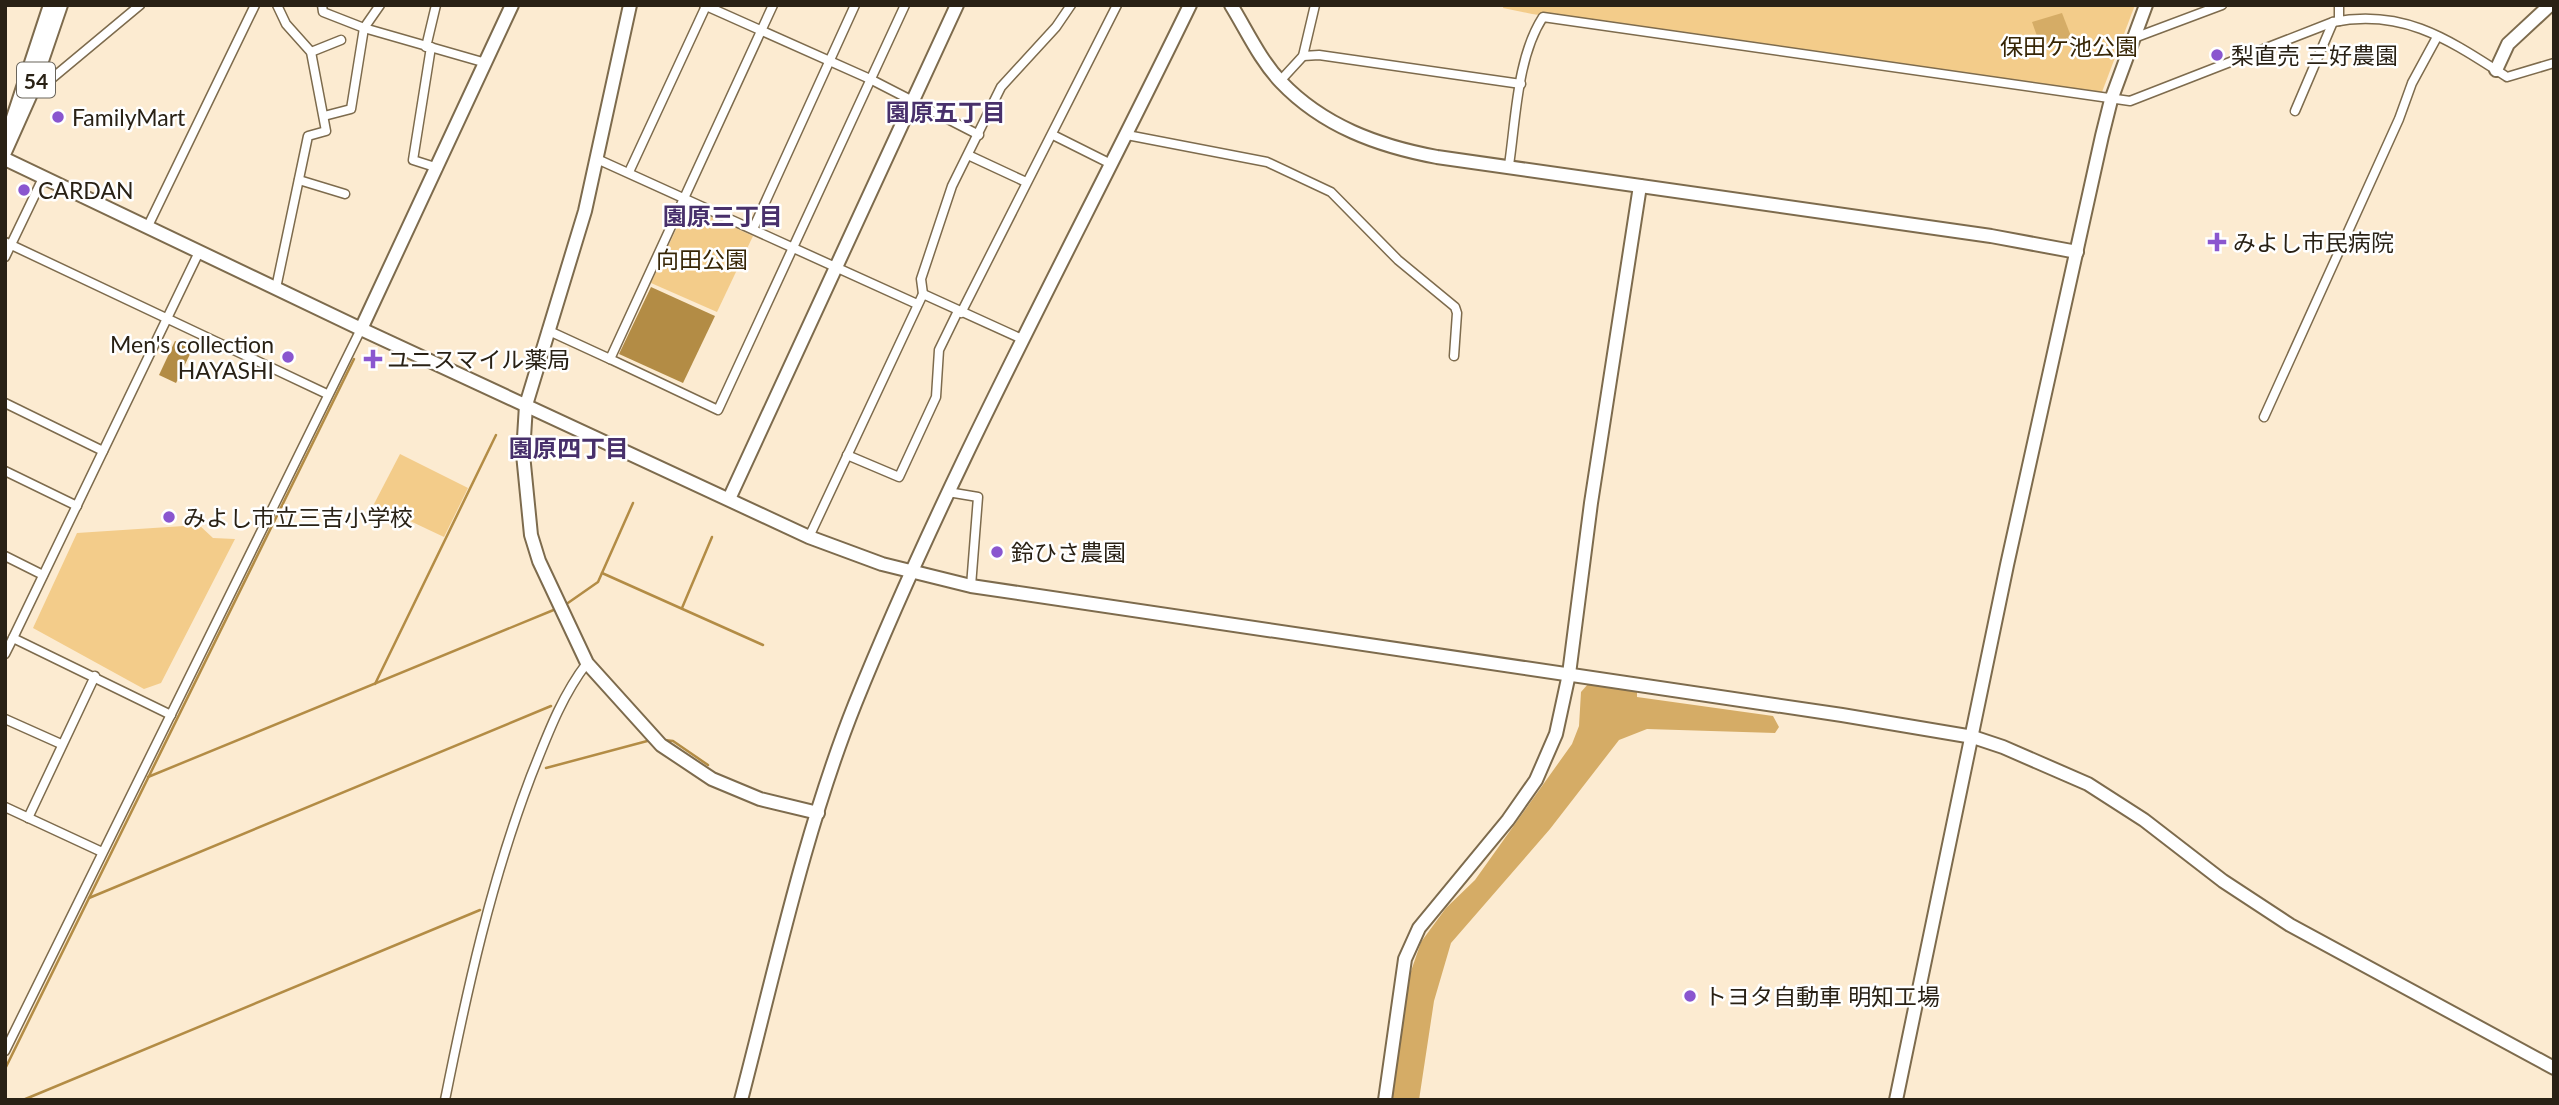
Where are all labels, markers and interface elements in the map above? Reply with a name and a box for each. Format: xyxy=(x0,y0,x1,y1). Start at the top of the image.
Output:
park label: 保田ケ池公園 xyxy=(2000,32,2138,60)
place label: 梨直売 三好農園 xyxy=(2231,41,2398,69)
marker: 梨直売 三好農園 xyxy=(2209,47,2225,63)
road number: 54 xyxy=(17,62,55,98)
district label: 園原五丁目 xyxy=(886,97,1006,126)
place label: FamilyMart xyxy=(72,103,186,131)
marker: FamilyMart xyxy=(50,109,66,125)
place label: CARDAN xyxy=(38,176,134,204)
marker: CARDAN xyxy=(16,182,32,198)
district label: 園原三丁目 xyxy=(663,201,783,230)
place label: みよし市民病院 xyxy=(2233,228,2394,256)
marker: みよし市民病院 xyxy=(2207,232,2227,252)
park label: 向田公園 xyxy=(656,245,748,273)
place label: Men's collection HAYASHI xyxy=(110,330,274,384)
place label: ユニスマイル薬局 xyxy=(387,345,570,373)
marker: Men's collection HAYASHI xyxy=(280,349,296,365)
marker: ユニスマイル薬局 xyxy=(365,351,381,367)
district label: 園原四丁目 xyxy=(509,433,629,462)
place label: みよし市立三吉小学校 xyxy=(183,503,413,531)
marker: みよし市立三吉小学校 xyxy=(161,509,177,525)
place label: 鈴ひさ農園 xyxy=(1011,538,1126,566)
marker: 鈴ひさ農園 xyxy=(989,544,1005,560)
place label: トヨタ自動車 明知工場 xyxy=(1704,982,1940,1010)
marker: トヨタ自動車 明知工場 xyxy=(1682,988,1698,1004)

